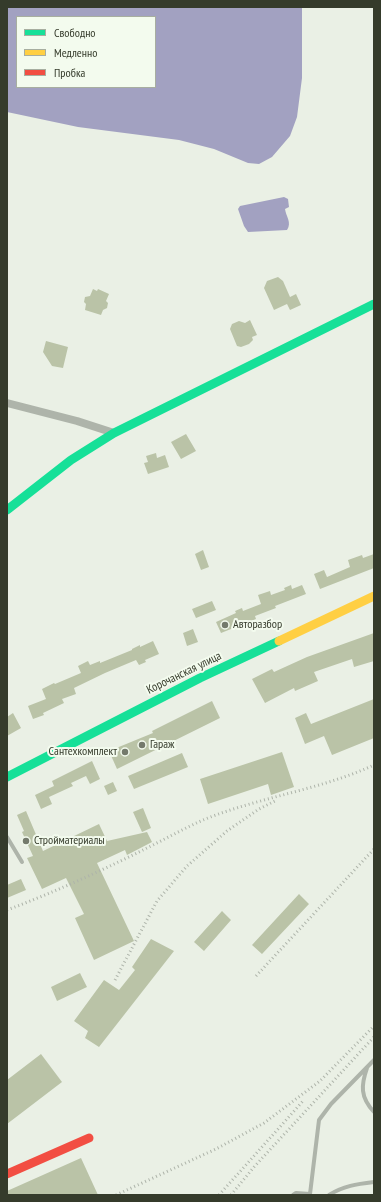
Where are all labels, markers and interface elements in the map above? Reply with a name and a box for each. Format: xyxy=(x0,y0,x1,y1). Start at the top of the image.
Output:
legend xyxy=(16,16,156,88)
text: Свободно xyxy=(54,25,96,40)
text: Медленно xyxy=(54,45,97,60)
text: Пробка xyxy=(54,65,85,80)
place label: Авторазбор xyxy=(233,618,282,632)
marker: Авторазбор xyxy=(220,620,230,630)
street label: Корочанская улица xyxy=(144,649,224,697)
place label: Гараж xyxy=(150,738,174,752)
marker: Гараж xyxy=(137,740,147,750)
place label: Сантехкомплект xyxy=(49,745,117,759)
marker: Сантехкомплект xyxy=(120,747,130,757)
place label: Стройматериалы xyxy=(34,834,105,848)
marker: Стройматериалы xyxy=(21,836,31,846)

